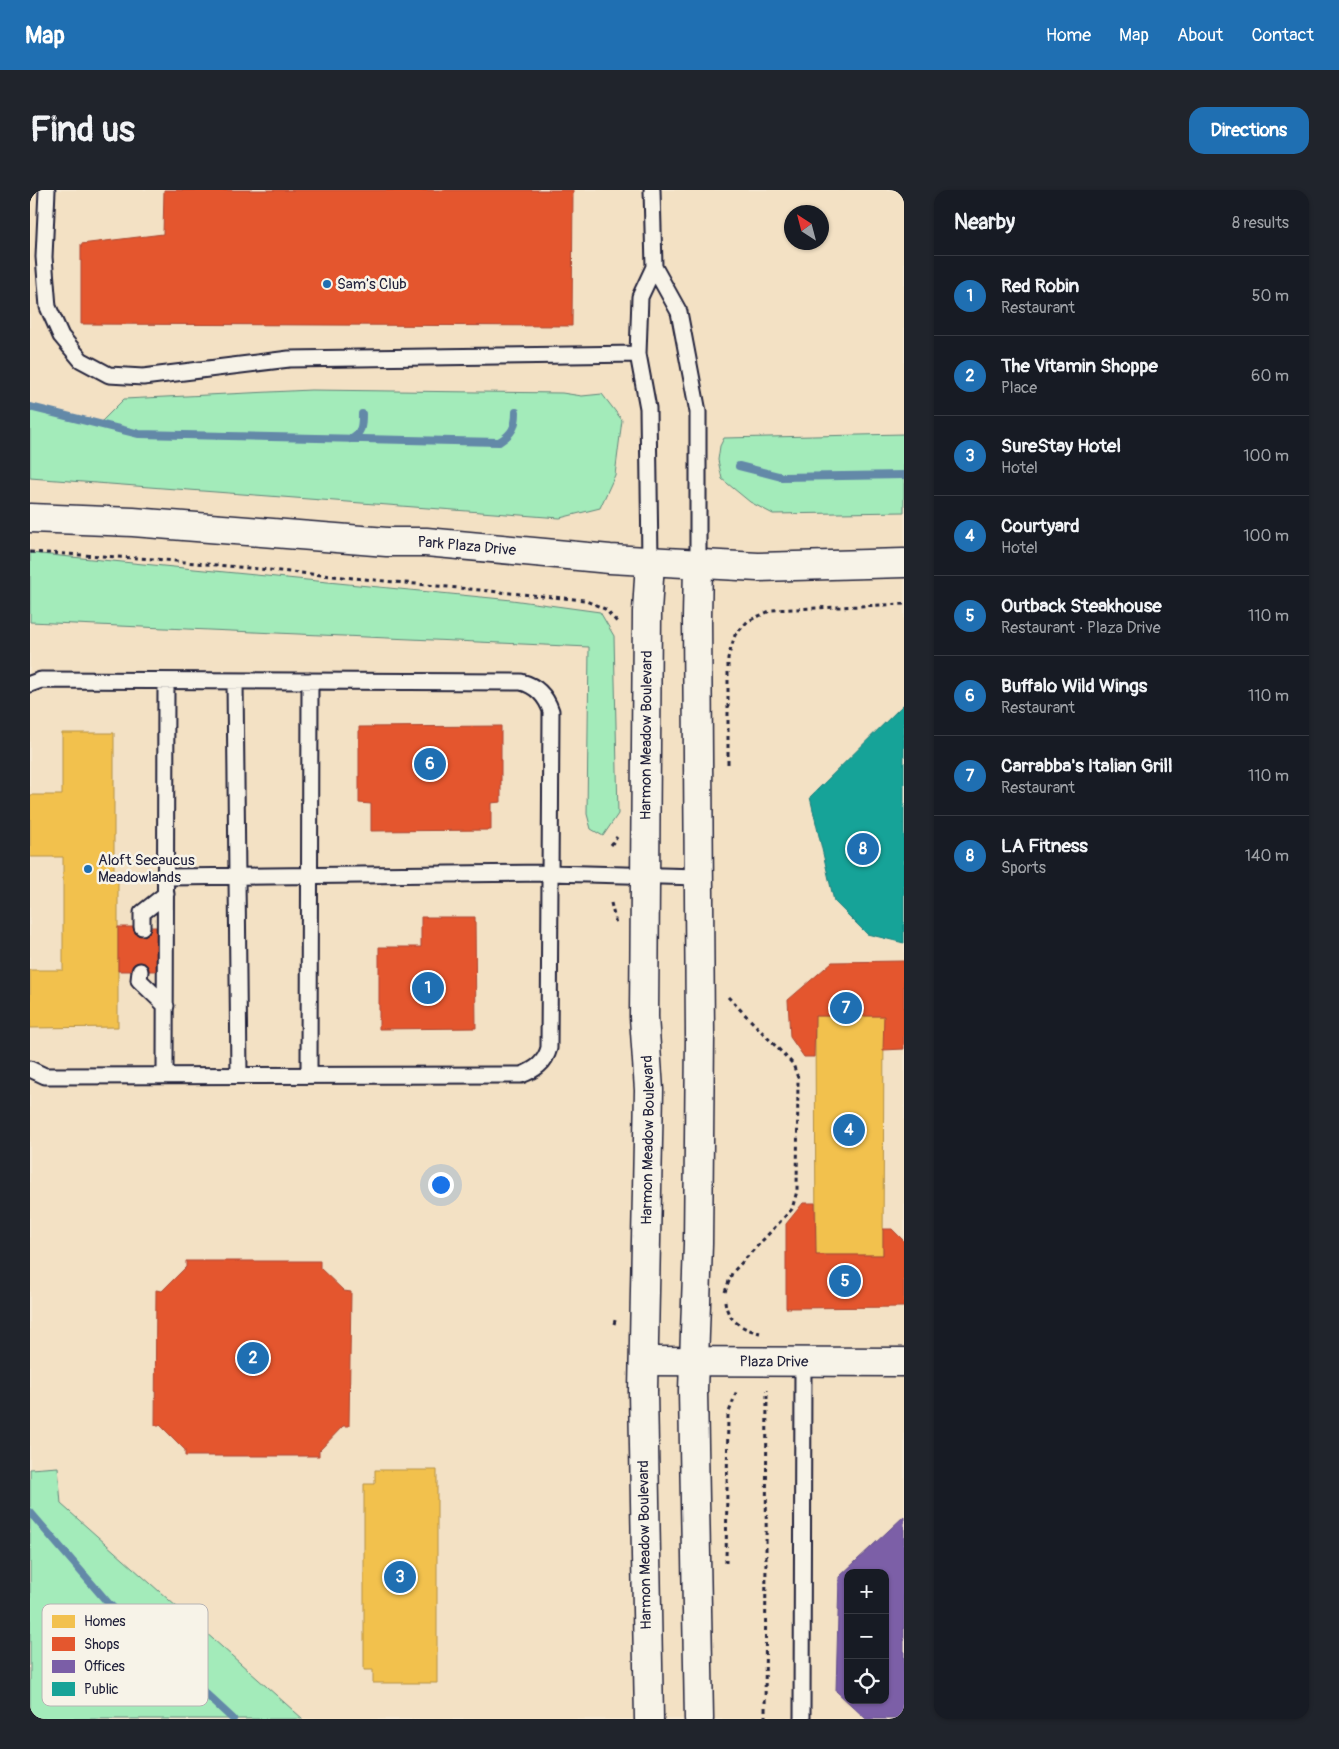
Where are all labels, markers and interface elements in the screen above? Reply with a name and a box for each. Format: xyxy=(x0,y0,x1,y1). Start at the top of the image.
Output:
text: Map xyxy=(25,21,65,50)
text: Home xyxy=(1046,24,1091,47)
text: Map xyxy=(1119,24,1149,47)
text: About xyxy=(1177,24,1223,47)
text: Contact xyxy=(1251,24,1314,47)
button: Directions xyxy=(1189,107,1309,154)
text: Find us xyxy=(30,108,135,152)
north arrow xyxy=(784,205,829,250)
text: Nearby xyxy=(954,209,1015,236)
text: 8 results xyxy=(1232,213,1289,233)
text: Red Robin xyxy=(1001,274,1079,298)
place label: Sam's Club xyxy=(337,275,407,294)
marker: Sam's Club xyxy=(321,278,333,290)
text: 1 xyxy=(967,286,973,306)
text: 50 m xyxy=(1252,286,1289,306)
text: Restaurant xyxy=(1001,298,1075,318)
text: The Vitamin Shoppe xyxy=(1001,354,1158,378)
text: 2 xyxy=(966,366,974,386)
text: 60 m xyxy=(1251,366,1289,386)
text: Place xyxy=(1001,378,1037,398)
text: SureStay Hotel xyxy=(1001,434,1121,458)
text: 3 xyxy=(966,446,974,466)
text: 100 m xyxy=(1243,446,1289,466)
text: Hotel xyxy=(1001,458,1038,478)
text: Courtyard xyxy=(1001,514,1080,538)
text: 4 xyxy=(965,526,975,546)
text: 100 m xyxy=(1243,526,1289,546)
street label: Park Plaza Drive xyxy=(418,532,517,560)
text: Hotel xyxy=(1001,538,1038,558)
text: Outback Steakhouse xyxy=(1001,594,1162,618)
text: 5 xyxy=(966,606,974,626)
text: 110 m xyxy=(1248,606,1289,626)
text: Restaurant · Plaza Drive xyxy=(1001,618,1161,638)
street label: Harmon Meadow Boulevard xyxy=(636,650,656,820)
text: Buffalo Wild Wings xyxy=(1001,674,1147,698)
text: 6 xyxy=(965,686,975,706)
text: 110 m xyxy=(1248,686,1289,706)
text: Restaurant xyxy=(1001,698,1075,718)
pin: 6 xyxy=(414,745,446,783)
text: Carrabba's Italian Grill xyxy=(1001,754,1173,778)
text: 7 xyxy=(966,766,974,786)
text: 110 m xyxy=(1248,766,1289,786)
text: Restaurant xyxy=(1001,778,1075,798)
pin: 8 xyxy=(847,830,879,868)
text: LA Fitness xyxy=(1001,834,1088,858)
text: 8 xyxy=(966,846,974,866)
text: 140 m xyxy=(1245,846,1289,866)
place label: Aloft Secaucus Meadowlands xyxy=(98,851,195,887)
text: Sports xyxy=(1001,858,1046,878)
marker: Aloft Secaucus Meadowlands xyxy=(82,863,94,875)
pin: 1 xyxy=(412,969,444,1007)
pin: 7 xyxy=(830,989,862,1027)
street label: Harmon Meadow Boulevard xyxy=(637,1055,659,1225)
pin: 4 xyxy=(833,1111,865,1149)
your location xyxy=(428,1172,454,1198)
pin: 5 xyxy=(829,1262,861,1300)
pin: 2 xyxy=(237,1339,269,1377)
street label: Plaza Drive xyxy=(739,1352,809,1371)
street label: Harmon Meadow Boulevard xyxy=(634,1460,656,1630)
pin: 3 xyxy=(384,1558,416,1596)
map controls xyxy=(844,1569,889,1704)
button: + xyxy=(844,1569,889,1614)
legend xyxy=(42,1604,208,1706)
text: Homes xyxy=(84,1613,126,1630)
button: − xyxy=(844,1614,889,1659)
text: Shops xyxy=(84,1636,120,1653)
text: Offices xyxy=(84,1658,126,1675)
button: locate xyxy=(844,1659,889,1704)
text: Public xyxy=(84,1681,119,1698)

